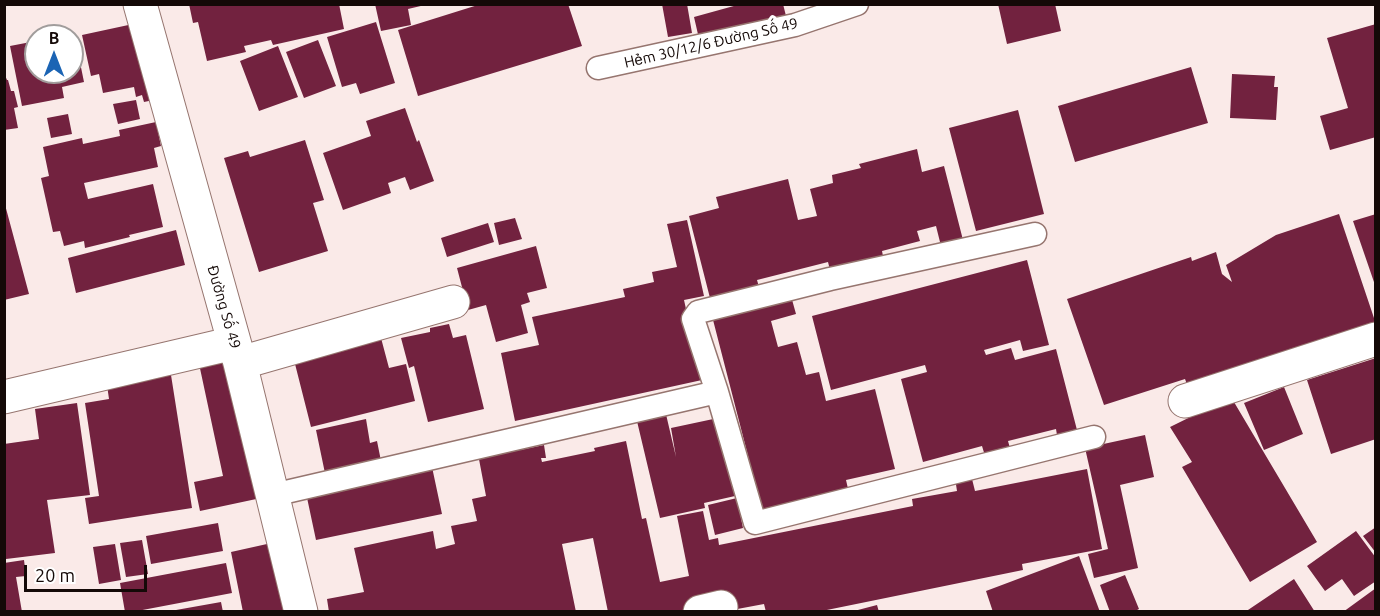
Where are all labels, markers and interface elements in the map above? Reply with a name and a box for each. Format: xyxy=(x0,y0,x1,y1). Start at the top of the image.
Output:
street label: Hẻm 30/12/6 Đường Số 49 xyxy=(622,14,800,72)
north arrow xyxy=(24,24,84,84)
text: B xyxy=(49,29,59,47)
street label: Đường Số 49 xyxy=(203,263,245,351)
scale bar xyxy=(27,553,150,591)
text: 20 m xyxy=(35,565,75,585)

